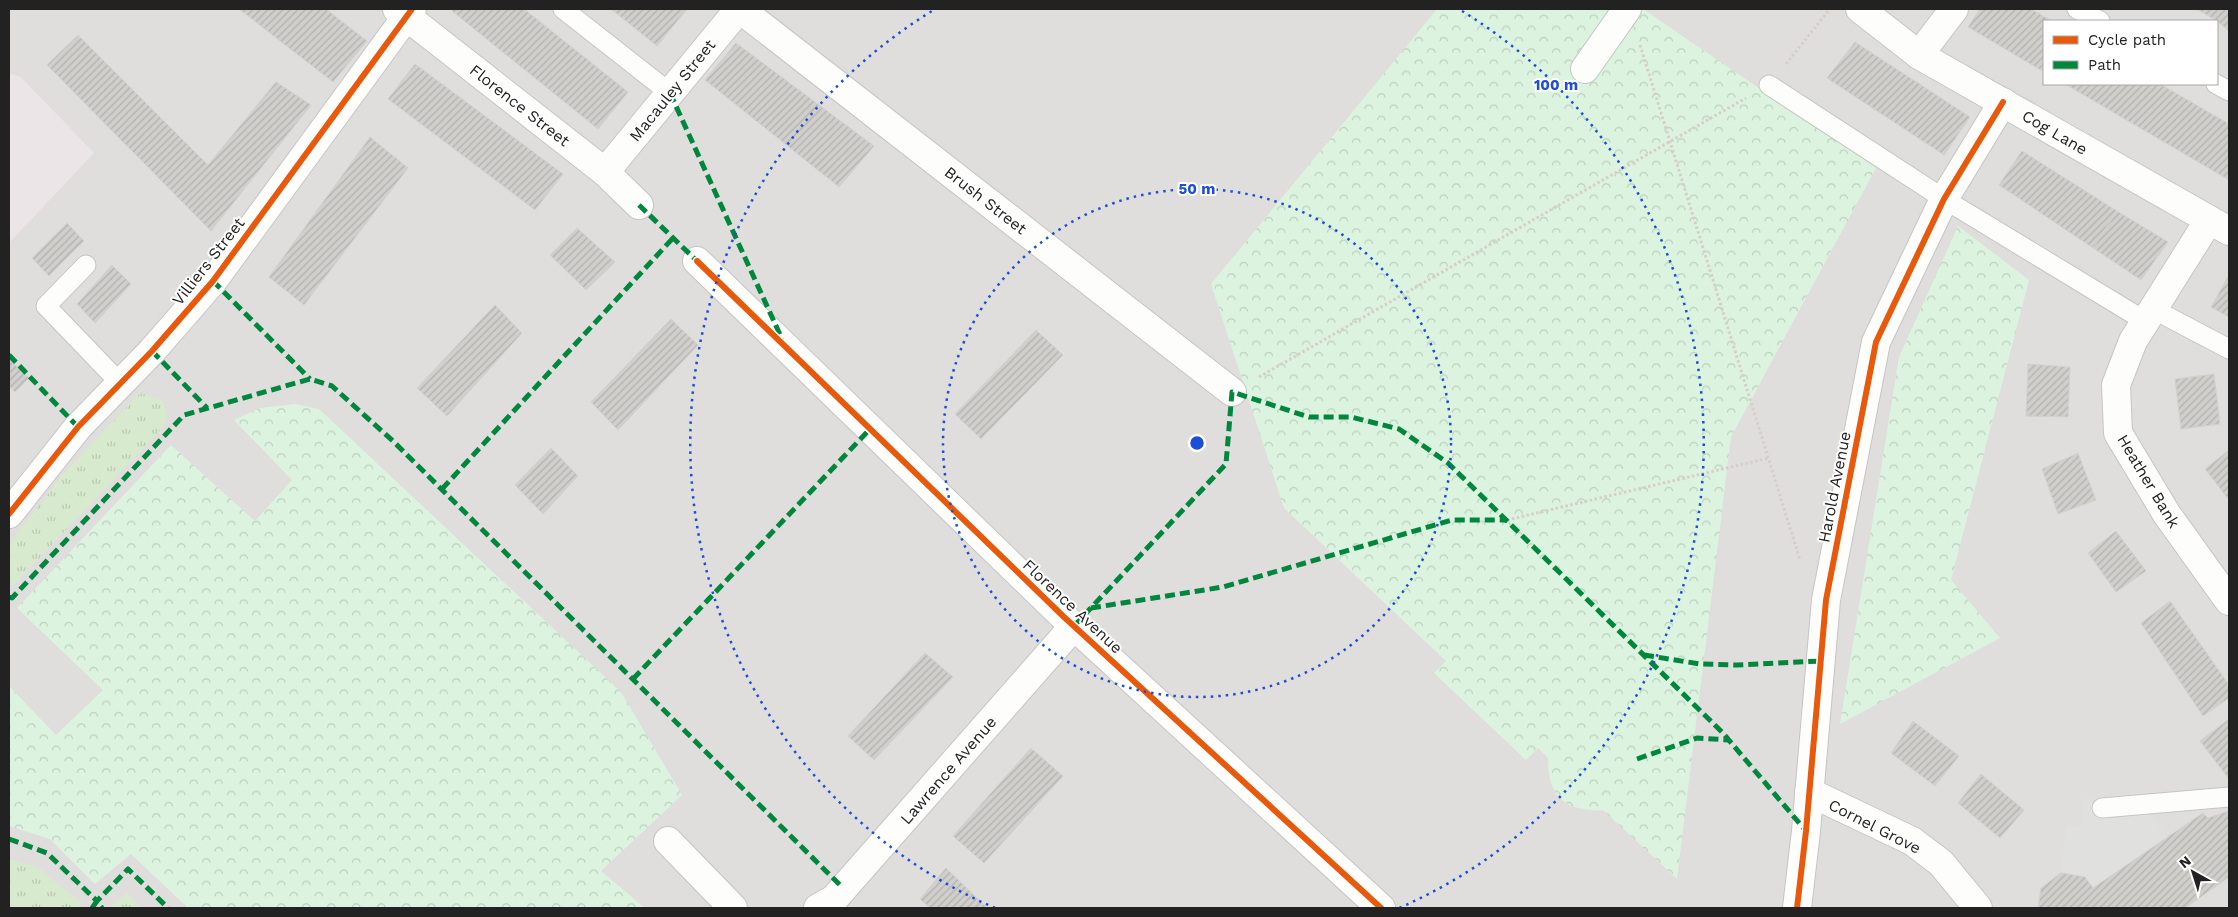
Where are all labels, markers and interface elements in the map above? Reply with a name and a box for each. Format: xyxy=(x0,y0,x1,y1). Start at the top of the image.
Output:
legend xyxy=(2043,20,2218,85)
text: Cycle path xyxy=(2088,31,2166,49)
street label: Macauley Street xyxy=(625,35,720,145)
text: Path xyxy=(2088,56,2121,74)
street label: Florence Street xyxy=(466,61,574,150)
text: 100 m xyxy=(1534,76,1578,94)
street label: Cog Lane xyxy=(2019,106,2091,159)
street label: Brush Street xyxy=(941,162,1031,238)
text: 50 m xyxy=(1179,180,1215,198)
street label: Villiers Street xyxy=(168,213,249,309)
street label: Harold Avenue xyxy=(1814,430,1855,544)
street label: Heather Bank xyxy=(2113,431,2184,531)
centre of rings xyxy=(1188,434,1206,452)
street label: Florence Avenue xyxy=(1019,555,1126,657)
street label: Lawrence Avenue xyxy=(896,712,1000,828)
street label: Cornel Grove xyxy=(1825,795,1924,858)
north arrow xyxy=(2168,847,2218,897)
text: N xyxy=(2176,852,2194,871)

